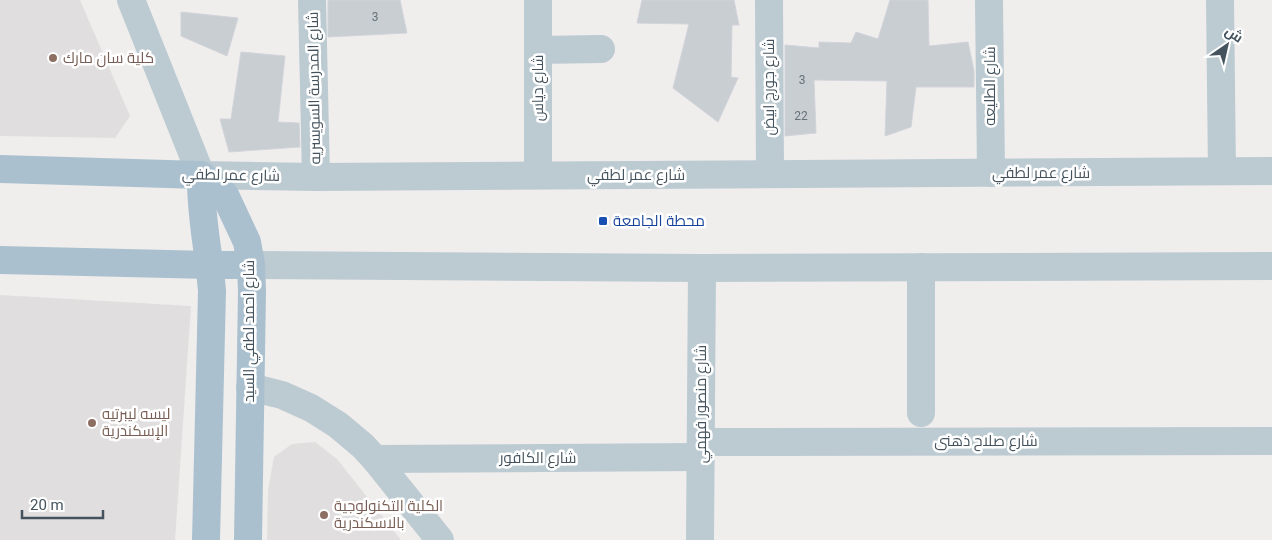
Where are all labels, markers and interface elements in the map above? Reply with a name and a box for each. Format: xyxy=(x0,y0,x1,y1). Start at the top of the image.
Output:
house number: 3 xyxy=(372,10,378,24)
street label: شارع المدرسة السويسريه xyxy=(304,12,326,164)
north arrow xyxy=(1202,20,1252,70)
text: ش xyxy=(1222,23,1246,47)
street label: شارع جورج ابيض xyxy=(760,39,780,135)
street label: شارع الطليعه xyxy=(981,46,1001,126)
place label: كلية سان مارك xyxy=(63,49,154,68)
marker: كلية سان مارك xyxy=(47,52,59,64)
street label: شارع دياس xyxy=(529,55,549,121)
house number: 3 xyxy=(799,73,805,87)
house number: 22 xyxy=(794,109,808,123)
street label: شارع عمر لطفي xyxy=(992,164,1090,185)
street label: شارع عمر لطفي xyxy=(182,165,280,188)
street label: شارع عمر لطفي xyxy=(587,166,685,187)
place label: محطة الجامعة xyxy=(613,212,705,230)
marker: محطة الجامعة xyxy=(597,215,609,227)
street label: شارع احمد لطفي السيد xyxy=(240,260,261,402)
street label: شارع منصور فهمي xyxy=(692,345,713,463)
place label: ليسه ليبرتيه الإسكندرية xyxy=(102,405,170,440)
marker: ليسه ليبرتيه الإسكندرية xyxy=(86,417,98,429)
street label: شارع صلاح ذهنى xyxy=(934,432,1038,452)
street label: شارع الكافور xyxy=(499,449,576,469)
scale bar xyxy=(22,488,104,520)
text: 20 m xyxy=(30,496,64,514)
place label: الكلية التكنولوجية بالاسكندرية xyxy=(334,497,443,532)
marker: الكلية التكنولوجية بالاسكندرية xyxy=(318,509,330,521)

